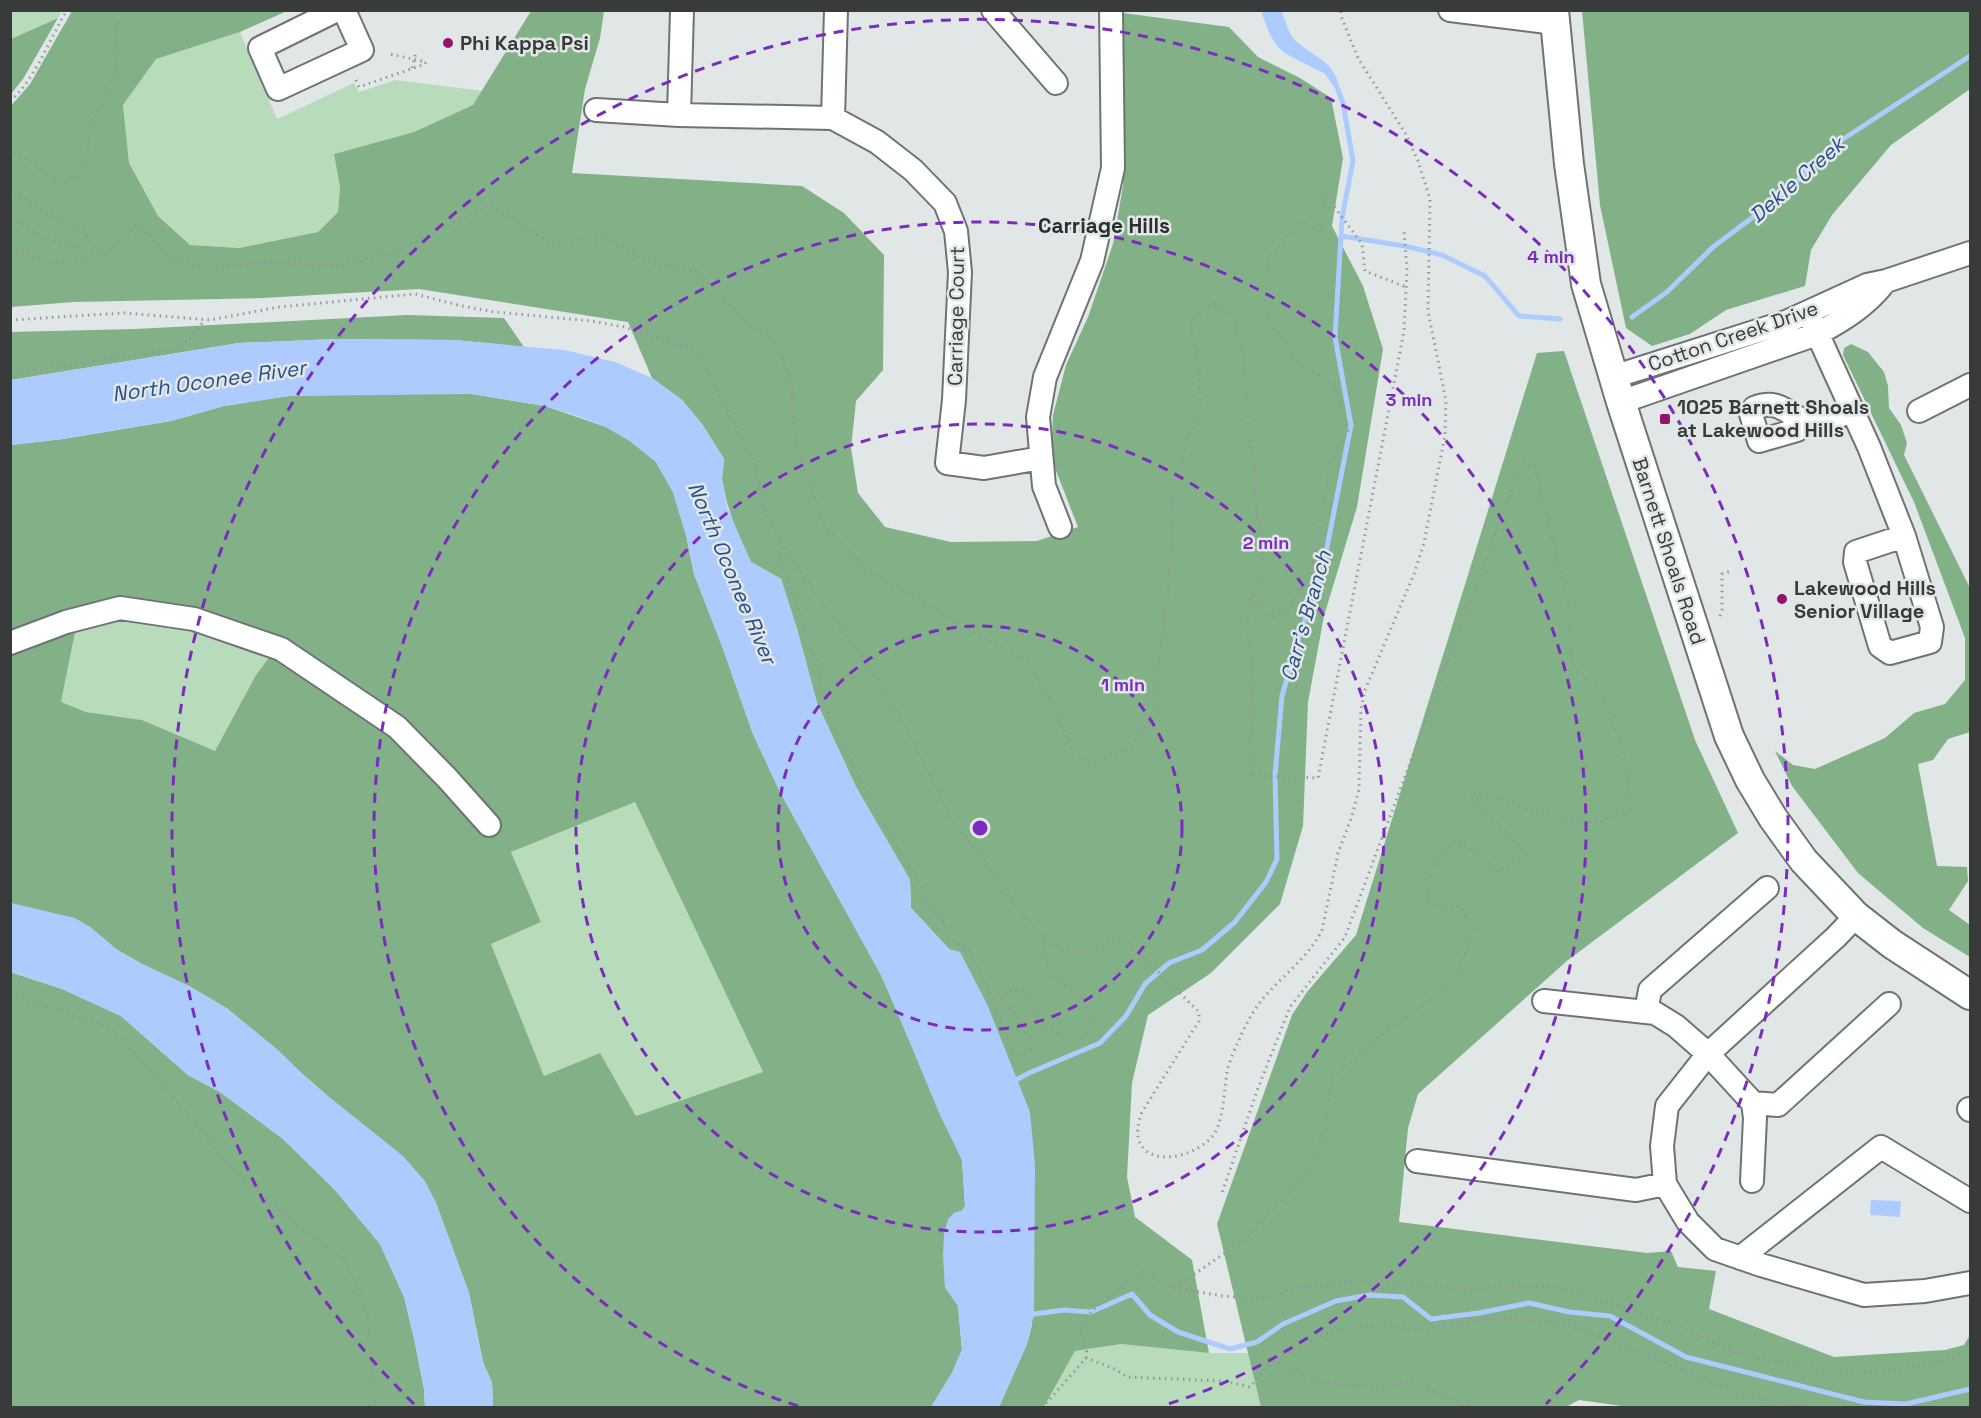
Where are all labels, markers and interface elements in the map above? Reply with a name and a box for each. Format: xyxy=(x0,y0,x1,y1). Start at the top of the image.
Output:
place label: Phi Kappa Psi xyxy=(460,30,589,56)
marker: Phi Kappa Psi xyxy=(441,36,455,50)
water label: Dekle Creek xyxy=(1743,129,1852,228)
district label: Carriage Hills xyxy=(1038,212,1170,239)
text: 4 min xyxy=(1527,245,1575,268)
street label: Carriage Court xyxy=(942,246,970,386)
street label: Cotton Creek Drive xyxy=(1645,295,1821,377)
water label: North Oconee River xyxy=(110,353,309,407)
text: 3 min xyxy=(1386,388,1432,411)
place label: 1025 Barnett Shoals at Lakewood Hills xyxy=(1677,394,1869,443)
marker: 1025 Barnett Shoals at Lakewood Hills xyxy=(1658,412,1672,426)
street label: Barnett Shoals Road xyxy=(1626,454,1712,648)
water label: North Oconee River xyxy=(682,478,784,670)
text: 2 min xyxy=(1243,531,1289,554)
water label: Carr's Branch xyxy=(1274,546,1337,684)
place label: Lakewood Hills Senior Village xyxy=(1794,575,1936,624)
marker: Lakewood Hills Senior Village xyxy=(1775,592,1789,606)
text: 1 min xyxy=(1101,673,1145,696)
centre of rings xyxy=(970,818,990,838)

